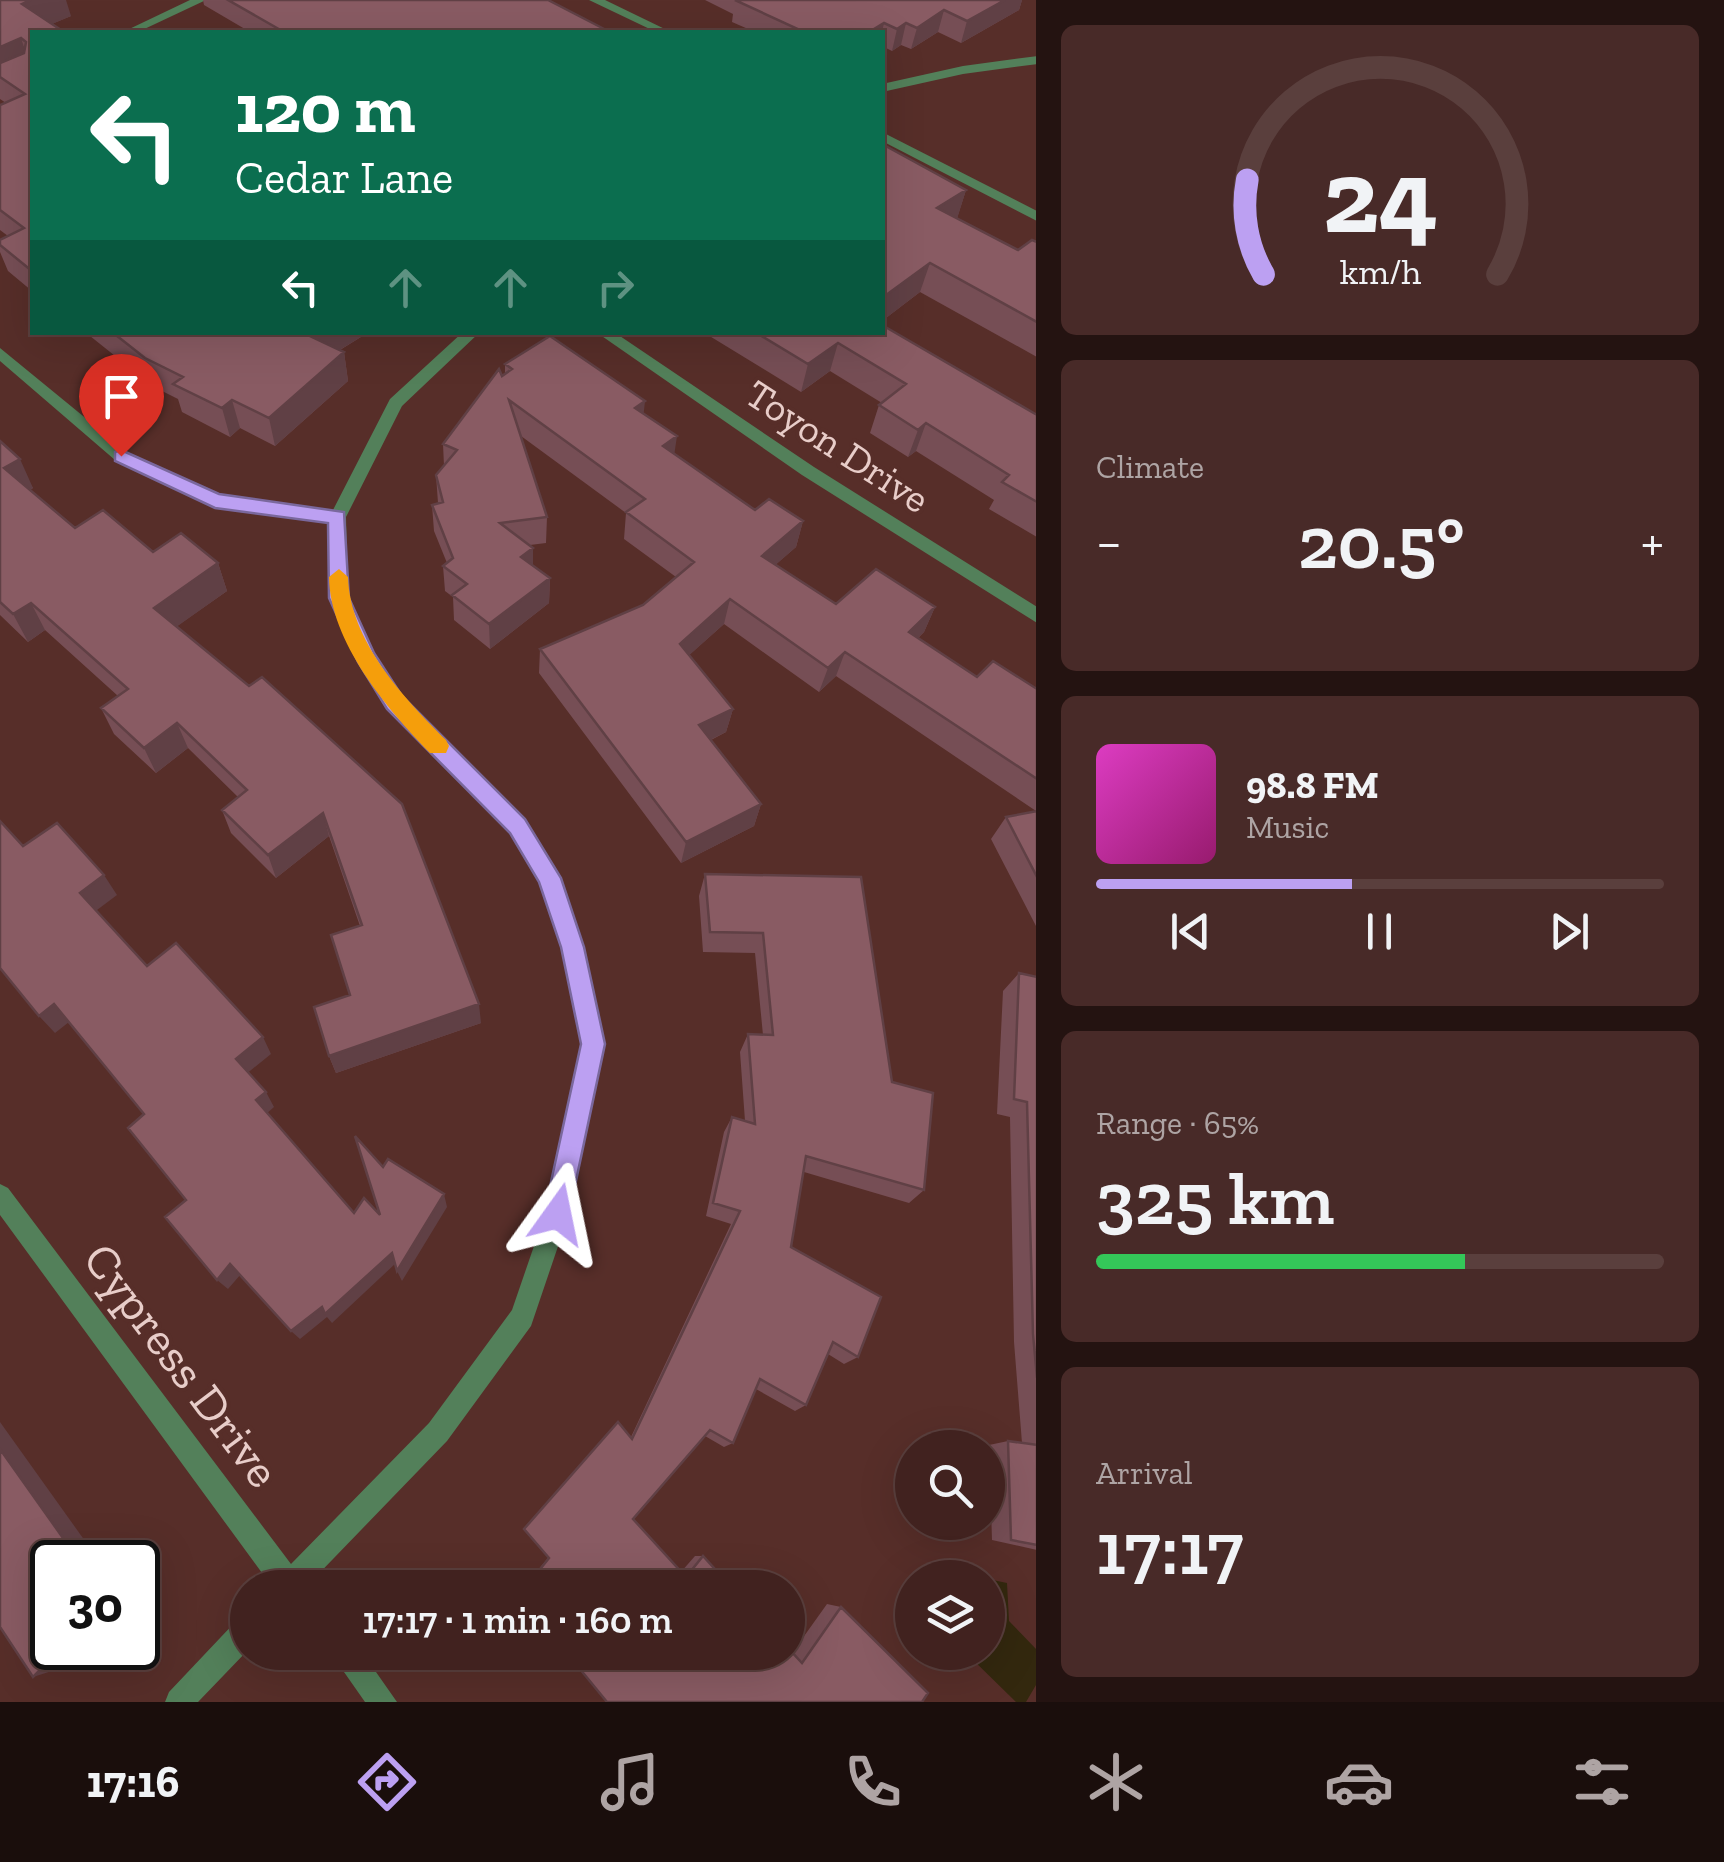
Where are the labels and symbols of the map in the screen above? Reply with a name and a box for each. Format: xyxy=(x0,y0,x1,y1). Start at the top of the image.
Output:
pin xyxy=(79,354,164,457)
street label: Toyon Drive xyxy=(737,369,939,523)
position arrow xyxy=(506,1162,610,1266)
street label: Cypress Drive xyxy=(72,1232,292,1498)
speed limit sign: 30 xyxy=(30,1540,160,1670)

